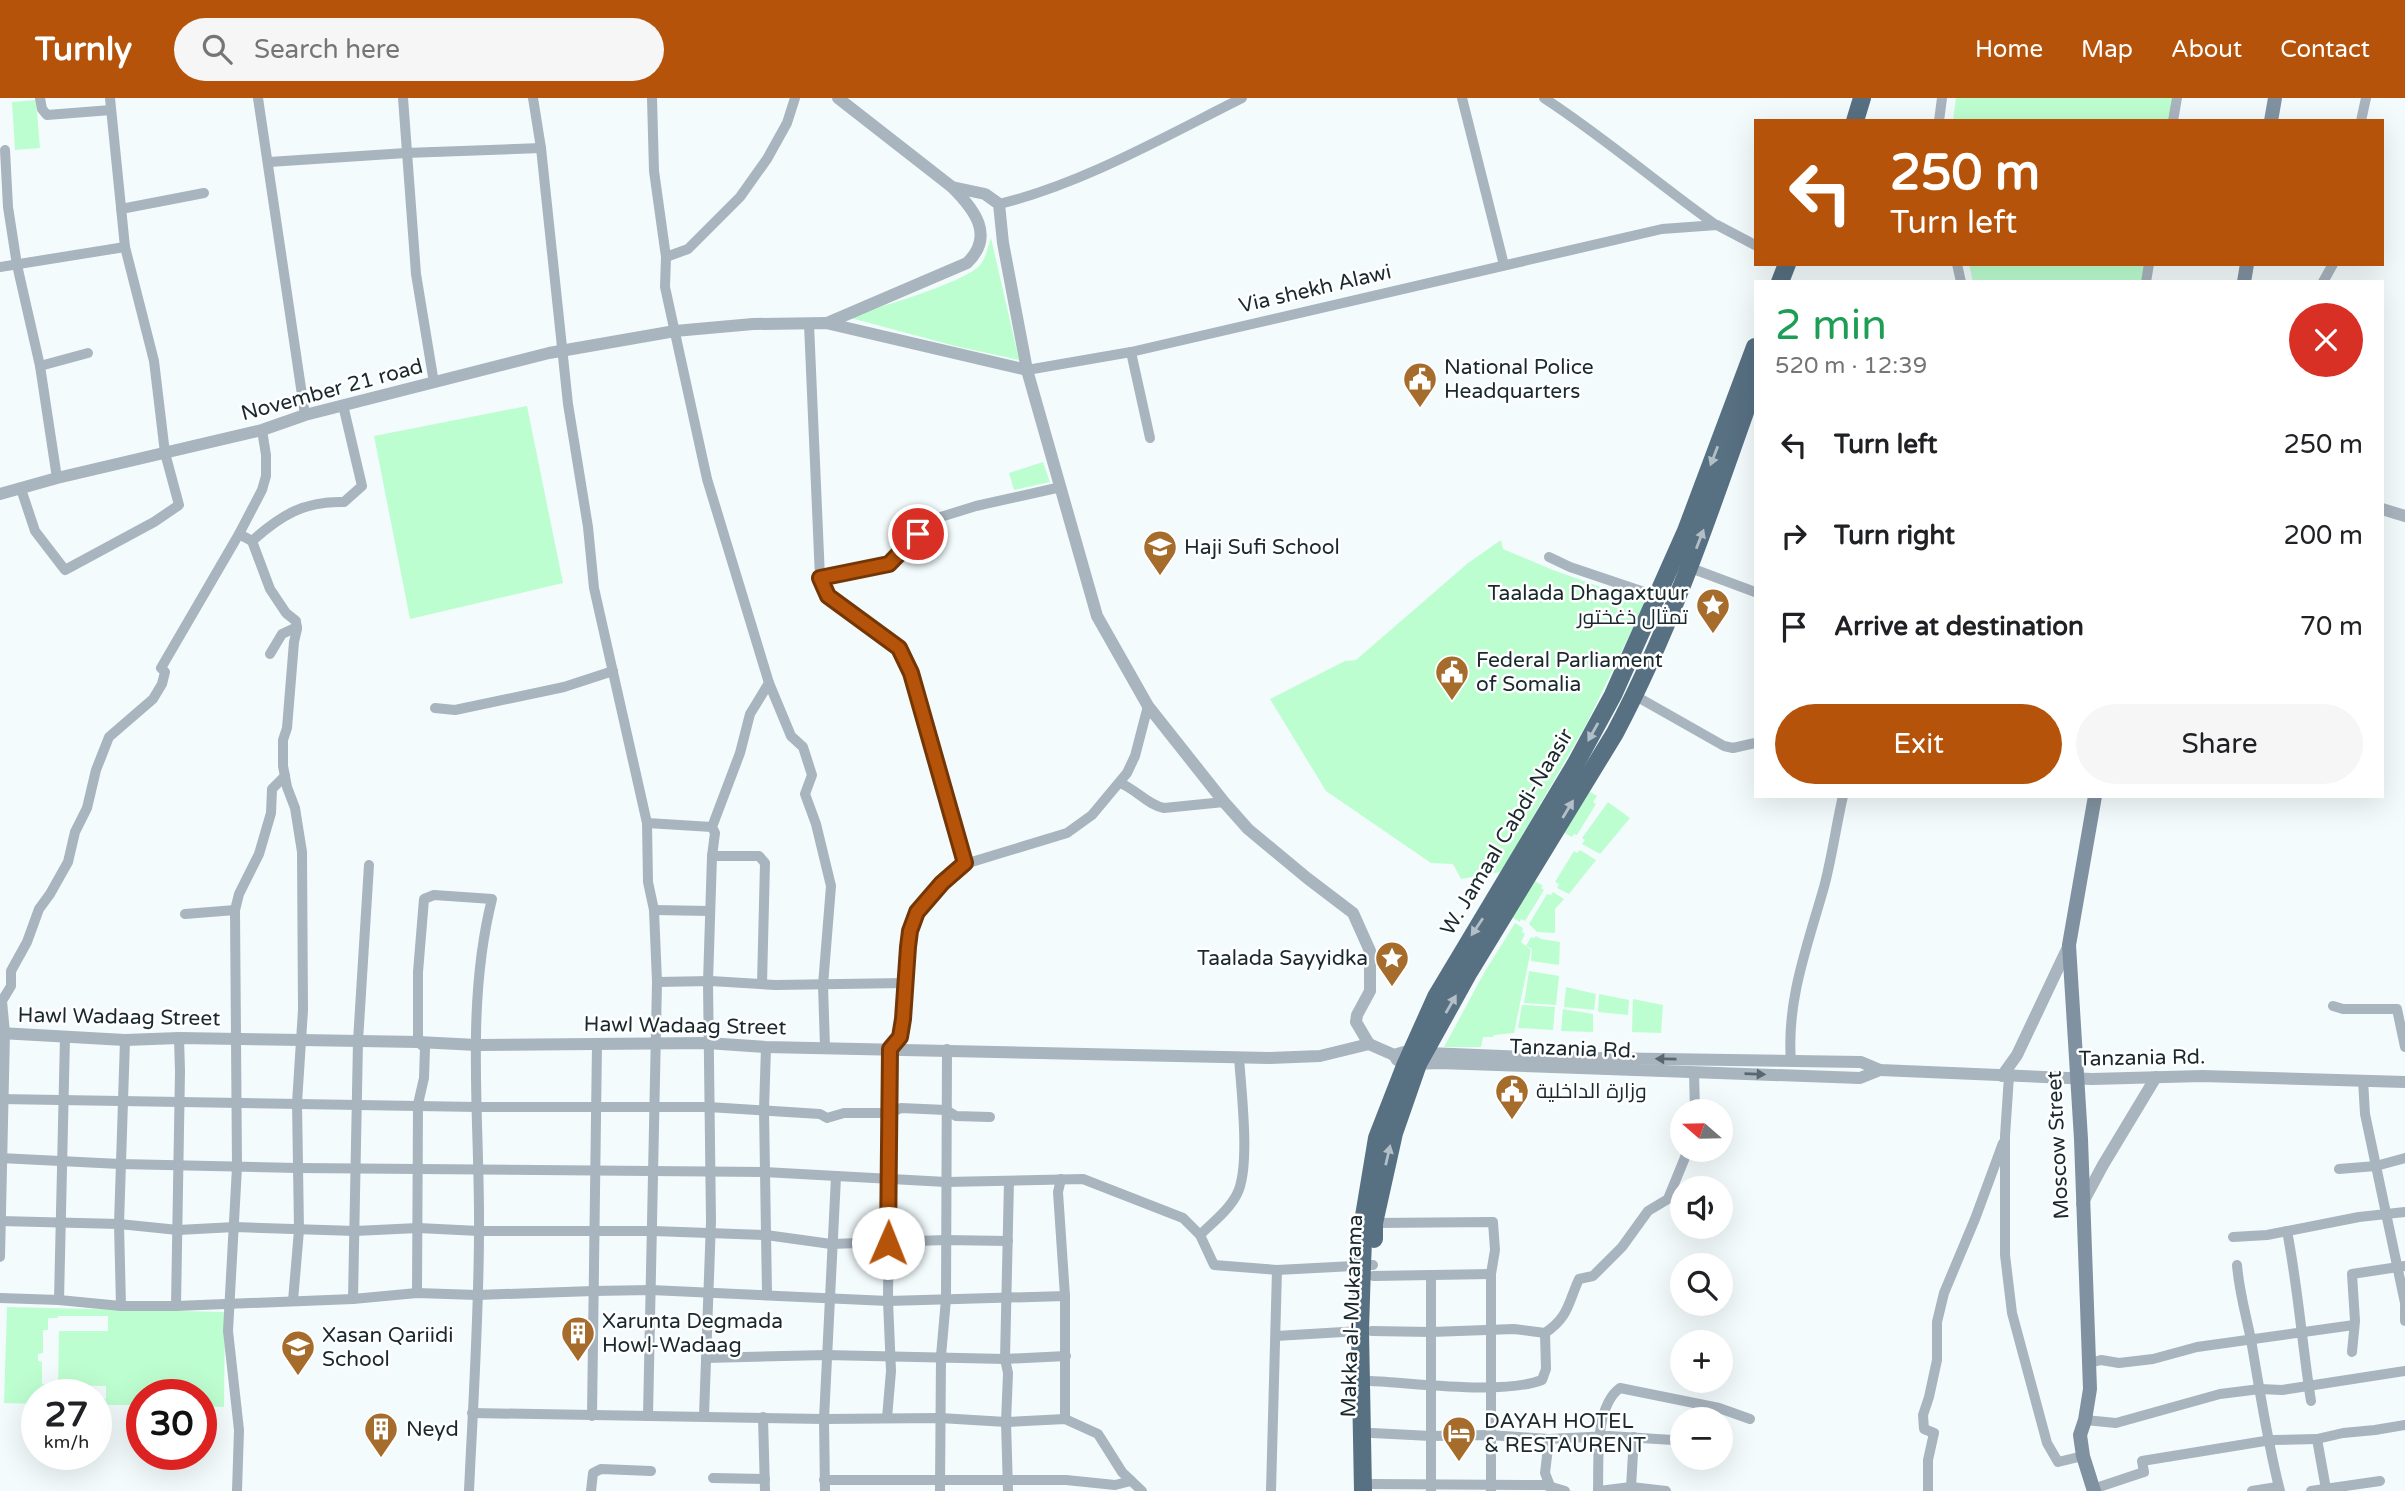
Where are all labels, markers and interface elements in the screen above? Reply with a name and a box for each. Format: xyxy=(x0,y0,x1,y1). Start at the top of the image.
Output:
search box xyxy=(174,18,664,81)
text: Turnly xyxy=(35,30,132,69)
icon: search xyxy=(198,30,236,68)
text: Search here xyxy=(254,34,400,65)
text: Home xyxy=(1975,35,2043,64)
text: Map xyxy=(2081,35,2133,64)
text: About xyxy=(2171,35,2242,64)
text: Contact xyxy=(2280,35,2370,64)
text: 250 m xyxy=(1890,144,2040,203)
icon: left xyxy=(1775,147,1866,238)
text: Turn left xyxy=(1890,204,2017,242)
street label: Via shekh Alawi xyxy=(1236,259,1394,319)
text: 2 min xyxy=(1775,300,1887,351)
button: close xyxy=(2289,303,2363,377)
text: 520 m · 12:39 xyxy=(1775,352,1927,380)
street label: November 21 road xyxy=(238,354,426,426)
place label: National Police Headquarters xyxy=(1444,355,1594,404)
public building icon: National Police Headquarters xyxy=(1401,360,1439,409)
icon: left xyxy=(1775,426,1813,464)
text: Turn left xyxy=(1834,429,1937,460)
text: 250 m xyxy=(2283,429,2363,460)
one-way arrow xyxy=(1708,446,1719,467)
pin xyxy=(888,504,948,564)
icon: arrive xyxy=(899,515,937,553)
icon: right xyxy=(1775,517,1813,555)
text: Turn right xyxy=(1834,520,1955,551)
text: 200 m xyxy=(2283,520,2363,551)
school or university icon: Haji Sufi School xyxy=(1141,528,1179,577)
one-way arrow xyxy=(1694,529,1705,550)
place label: Haji Sufi School xyxy=(1184,535,1340,560)
place label: Taalada Dhagaxtuur تمثال ذغختور xyxy=(1488,581,1688,630)
place icon: Taalada Dhagaxtuur تمثال ذغختور xyxy=(1694,586,1732,635)
icon: arrive xyxy=(1775,608,1813,646)
text: Arrive at destination xyxy=(1834,611,2084,642)
text: 70 m xyxy=(2300,611,2363,642)
place label: Federal Parliament of Somalia xyxy=(1476,648,1663,697)
public building icon: Federal Parliament of Somalia xyxy=(1433,653,1471,702)
button: Exit xyxy=(1775,704,2062,784)
button: Share xyxy=(2076,704,2363,784)
one-way arrow xyxy=(1587,722,1599,741)
street label: W. Jamaal Cabdi-Naasir xyxy=(1435,724,1579,940)
one-way arrow xyxy=(1562,800,1574,819)
one-way arrow xyxy=(1470,918,1484,936)
place icon: Taalada Sayyidka xyxy=(1373,939,1411,988)
place label: Taalada Sayyidka xyxy=(1197,946,1368,971)
one-way arrow xyxy=(1445,994,1457,1014)
street label: Hawl Wadaag Street xyxy=(18,1003,220,1031)
street label: Hawl Wadaag Street xyxy=(584,1012,786,1040)
street label: Tanzania Rd. xyxy=(1509,1034,1637,1064)
street label: Tanzania Rd. xyxy=(2078,1044,2206,1072)
one-way arrow xyxy=(1655,1053,1677,1065)
one-way arrow xyxy=(1744,1069,1766,1080)
street label: Moscow Street xyxy=(2042,1070,2074,1220)
public building icon: وزارة الداخلية xyxy=(1493,1072,1531,1121)
place label: وزارة الداخلية xyxy=(1536,1079,1647,1104)
north arrow xyxy=(1670,1099,1732,1162)
map controls xyxy=(1670,1099,1733,1470)
one-way arrow xyxy=(1383,1144,1394,1166)
button: sound xyxy=(1670,1176,1733,1239)
position arrow xyxy=(851,1206,925,1280)
street label: Makka al-Mukarama xyxy=(1336,1214,1368,1418)
button: search xyxy=(1670,1253,1733,1316)
place label: Xarunta Degmada Howl-Wadaag xyxy=(602,1309,783,1358)
building icon: Xarunta Degmada Howl-Wadaag xyxy=(559,1314,597,1363)
place label: Xasan Qariidi School xyxy=(322,1323,453,1372)
school or university icon: Xasan Qariidi School xyxy=(279,1328,317,1377)
button: + xyxy=(1670,1330,1733,1393)
speed limit sign: 30 xyxy=(126,1379,217,1470)
text: 27 xyxy=(45,1394,88,1436)
button: − xyxy=(1670,1407,1733,1470)
place label: DAYAH HOTEL & RESTAURENT xyxy=(1484,1409,1646,1458)
building icon: Neyd xyxy=(362,1410,400,1459)
hotel icon: DAYAH HOTEL & RESTAURENT xyxy=(1440,1414,1478,1463)
place label: Neyd xyxy=(406,1417,459,1442)
text: km/h xyxy=(44,1431,89,1453)

